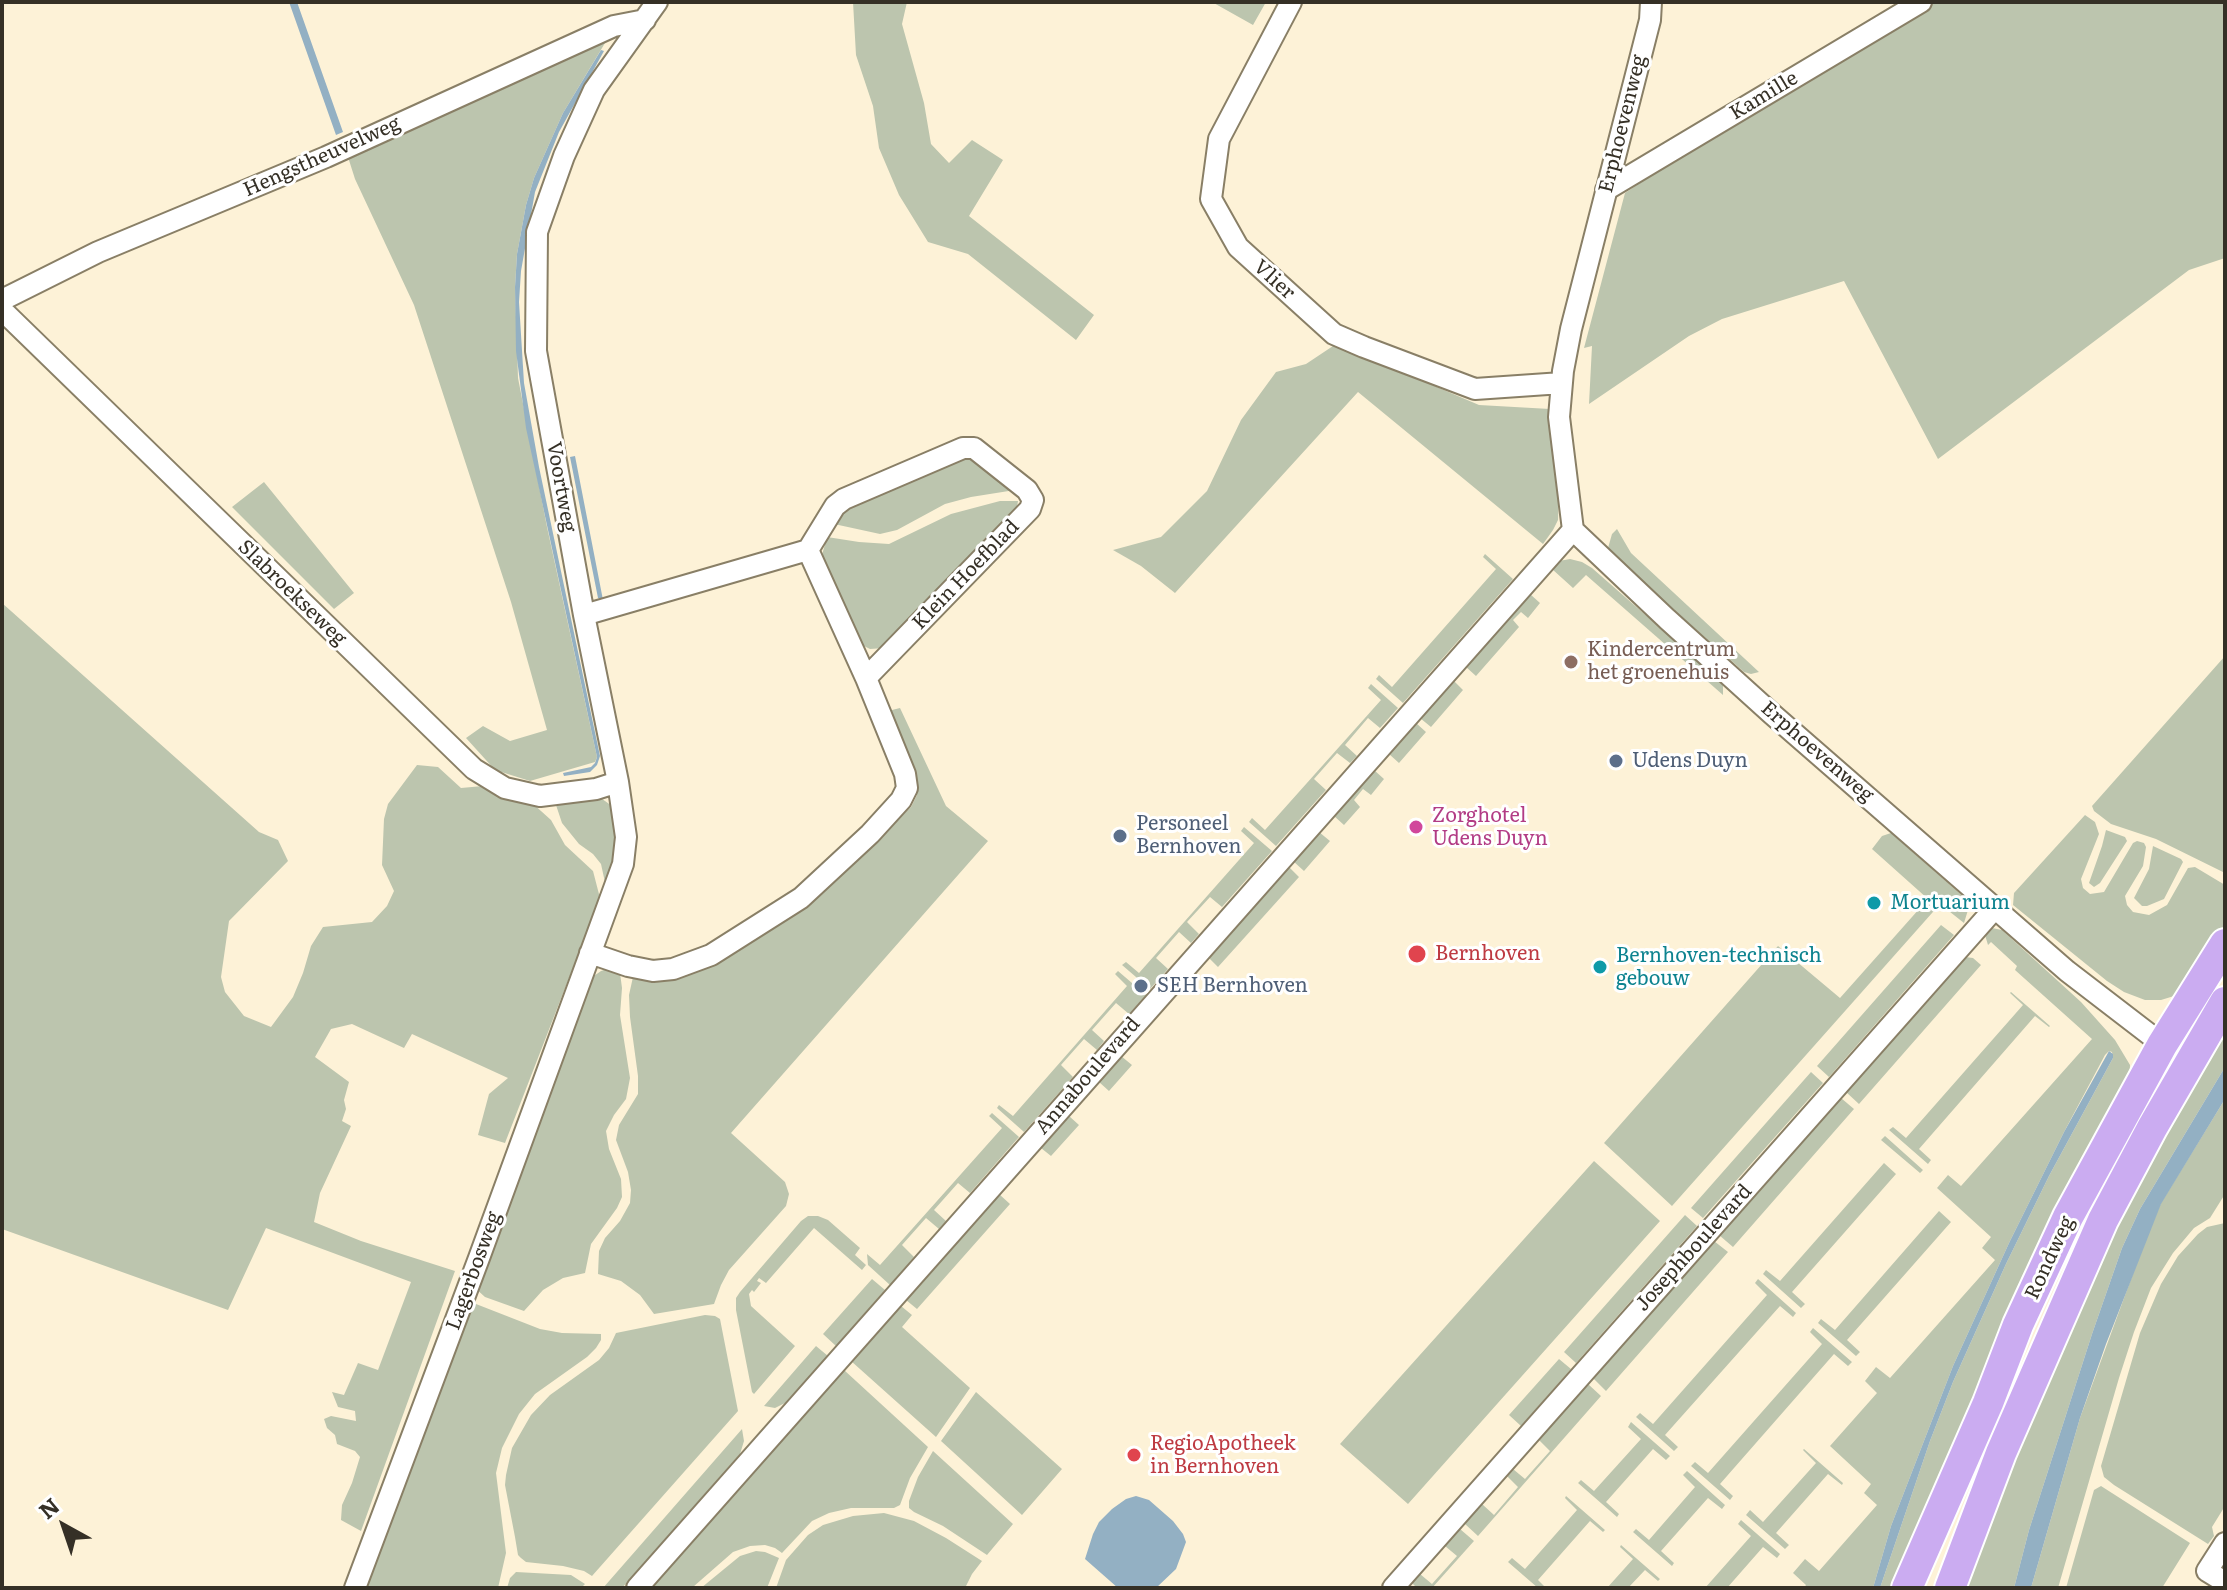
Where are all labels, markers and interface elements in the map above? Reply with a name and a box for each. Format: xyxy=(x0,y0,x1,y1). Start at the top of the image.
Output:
street label: Erphoevenweg xyxy=(1594,52,1652,196)
street label: Kamille xyxy=(1726,66,1802,126)
street label: Hengstheuvelweg xyxy=(240,112,404,202)
street label: Vlier xyxy=(1248,255,1300,305)
street label: Voortweg xyxy=(541,440,581,534)
street label: Klein Hoefblad xyxy=(908,515,1024,635)
street label: Slabroekseweg xyxy=(233,535,351,651)
place label: Kindercentrum het groenehuis xyxy=(1587,638,1735,685)
marker: Kindercentrum het groenehuis xyxy=(1562,653,1580,671)
street label: Erphoevenweg xyxy=(1756,696,1878,808)
place label: Udens Duyn xyxy=(1632,749,1748,773)
marker: Udens Duyn xyxy=(1607,752,1625,770)
place label: Zorghotel Udens Duyn xyxy=(1432,804,1548,851)
place label: Personeel Bernhoven xyxy=(1136,812,1241,859)
marker: Zorghotel Udens Duyn xyxy=(1407,818,1425,836)
marker: Personeel Bernhoven xyxy=(1111,827,1129,845)
place label: Mortuarium xyxy=(1890,891,2010,915)
marker: Mortuarium xyxy=(1865,894,1883,912)
place label: Bernhoven xyxy=(1435,942,1540,966)
marker: Bernhoven xyxy=(1406,943,1428,965)
place label: Bernhoven-technisch gebouw xyxy=(1616,944,1822,991)
marker: Bernhoven-technisch gebouw xyxy=(1591,958,1609,976)
place label: SEH Bernhoven xyxy=(1157,974,1308,998)
marker: SEH Bernhoven xyxy=(1132,977,1150,995)
street label: Annaboulevard xyxy=(1031,1013,1145,1139)
street label: Josephboulevard xyxy=(1631,1180,1757,1316)
street label: Lagerbosweg xyxy=(441,1208,507,1334)
street label: Rondweg xyxy=(2020,1213,2080,1303)
place label: RegioApotheek in Bernhoven xyxy=(1150,1432,1296,1479)
marker: RegioApotheek in Bernhoven xyxy=(1125,1446,1143,1464)
north arrow xyxy=(24,1486,104,1566)
text: N xyxy=(31,1489,66,1526)

